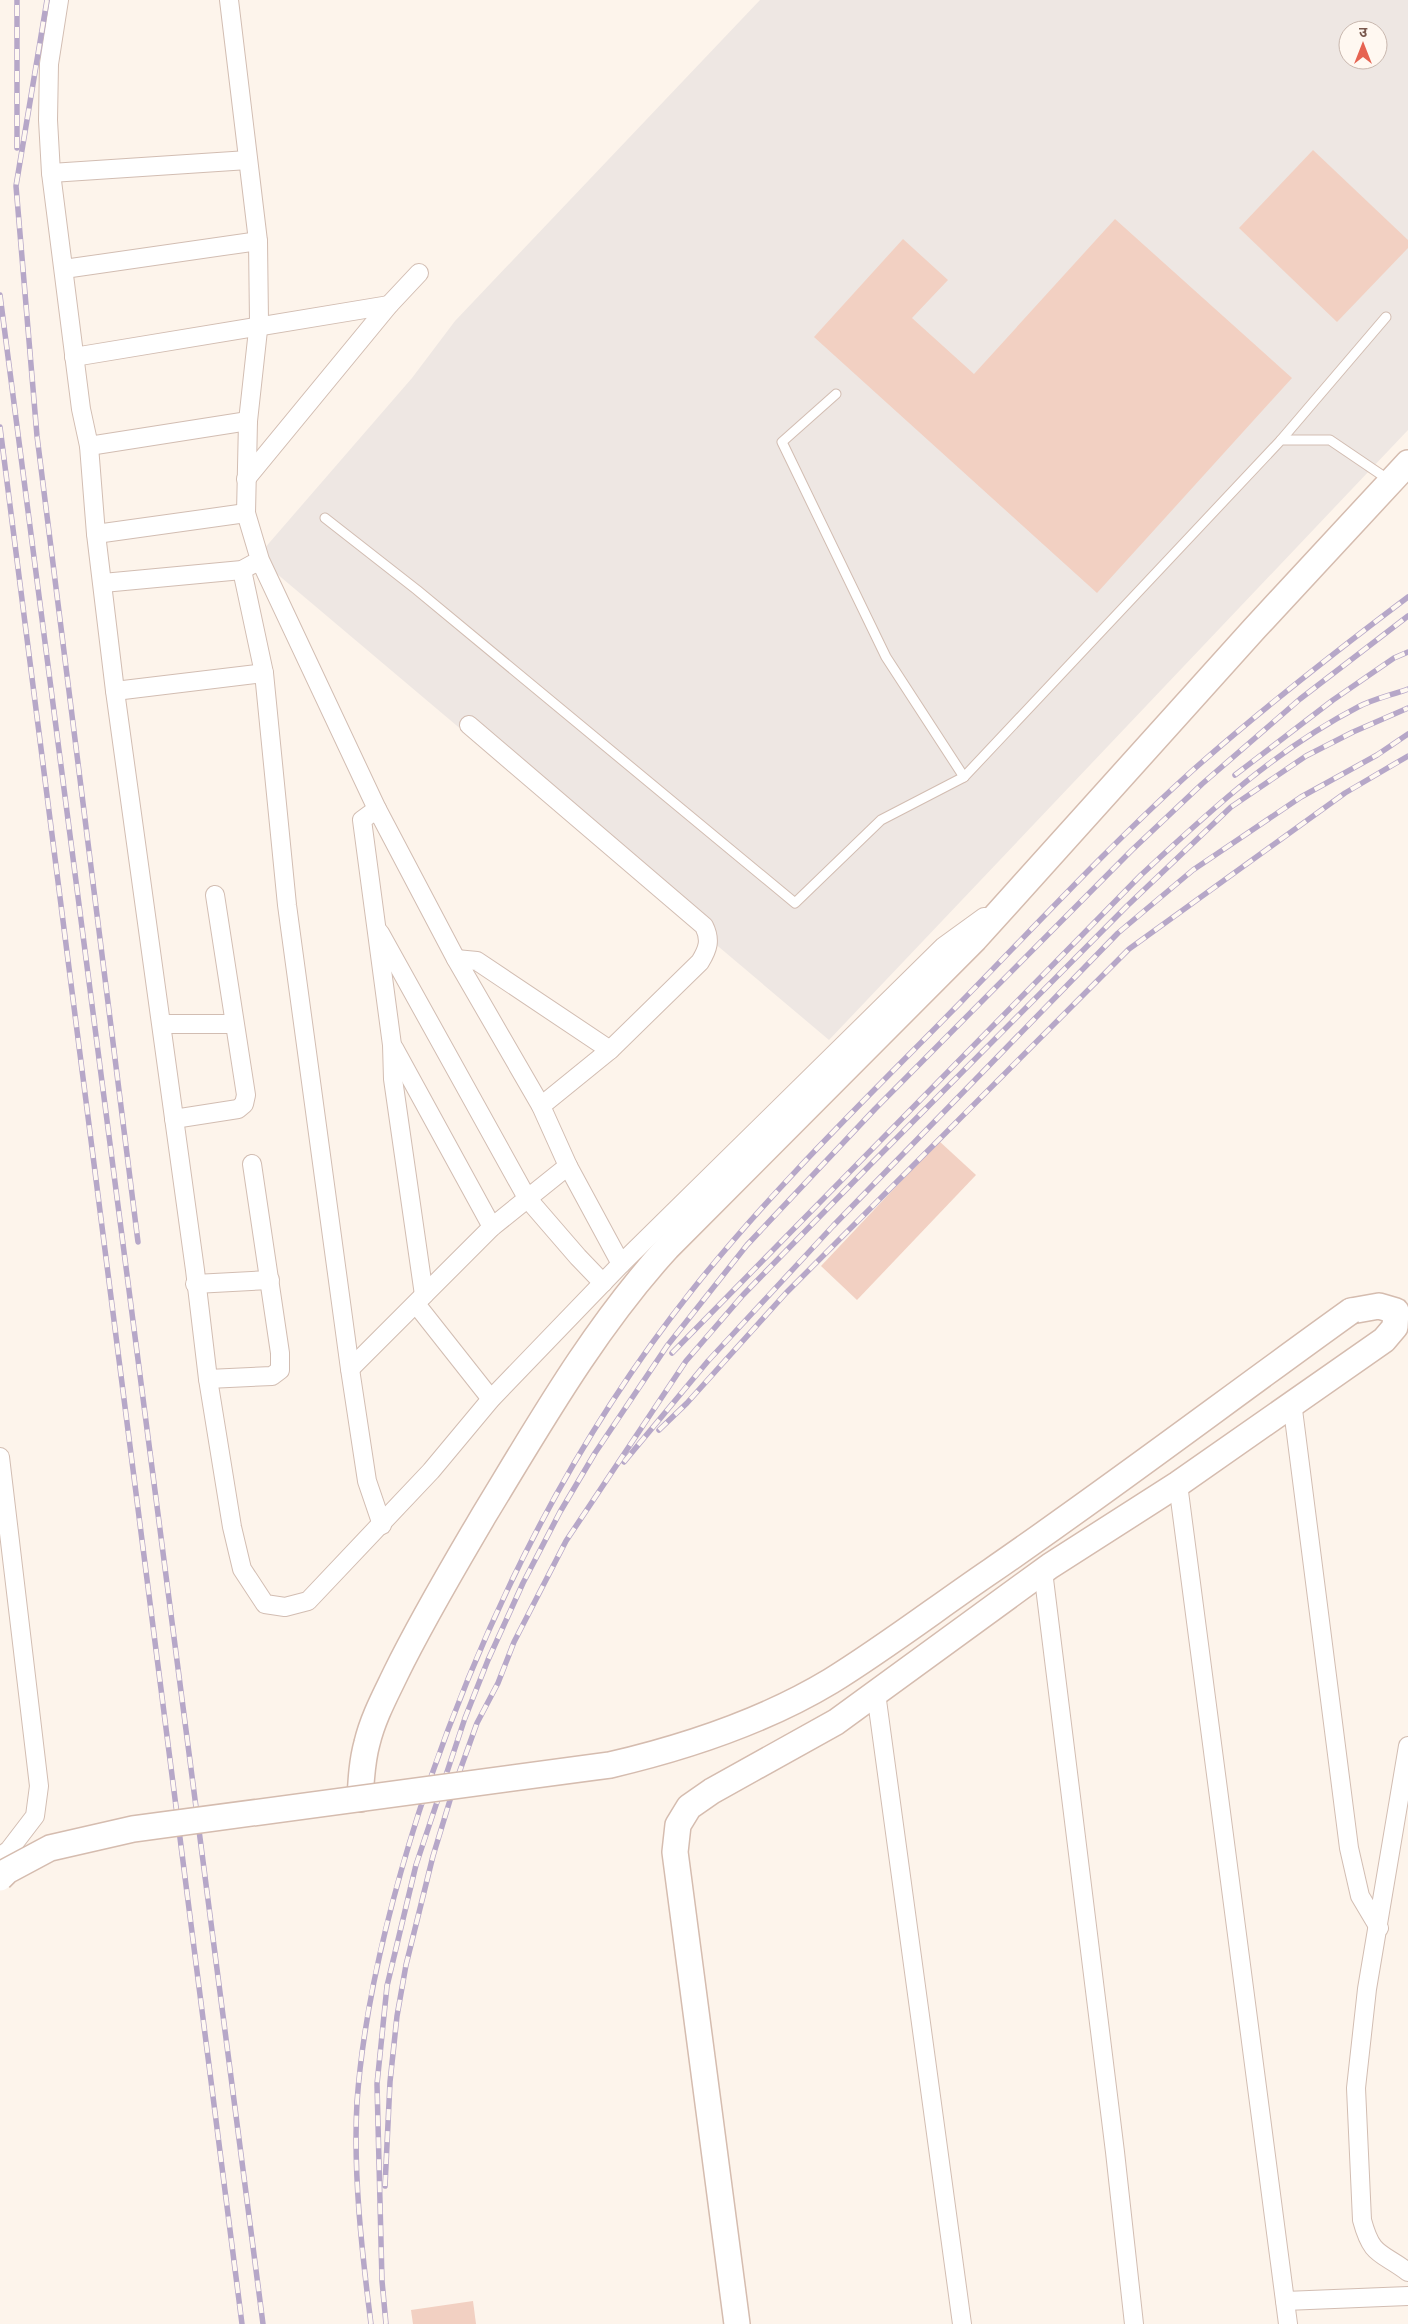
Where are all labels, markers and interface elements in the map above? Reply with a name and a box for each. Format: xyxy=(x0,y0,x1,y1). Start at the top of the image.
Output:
north arrow xyxy=(1338,20,1388,70)
text: उ xyxy=(1359,24,1368,40)

